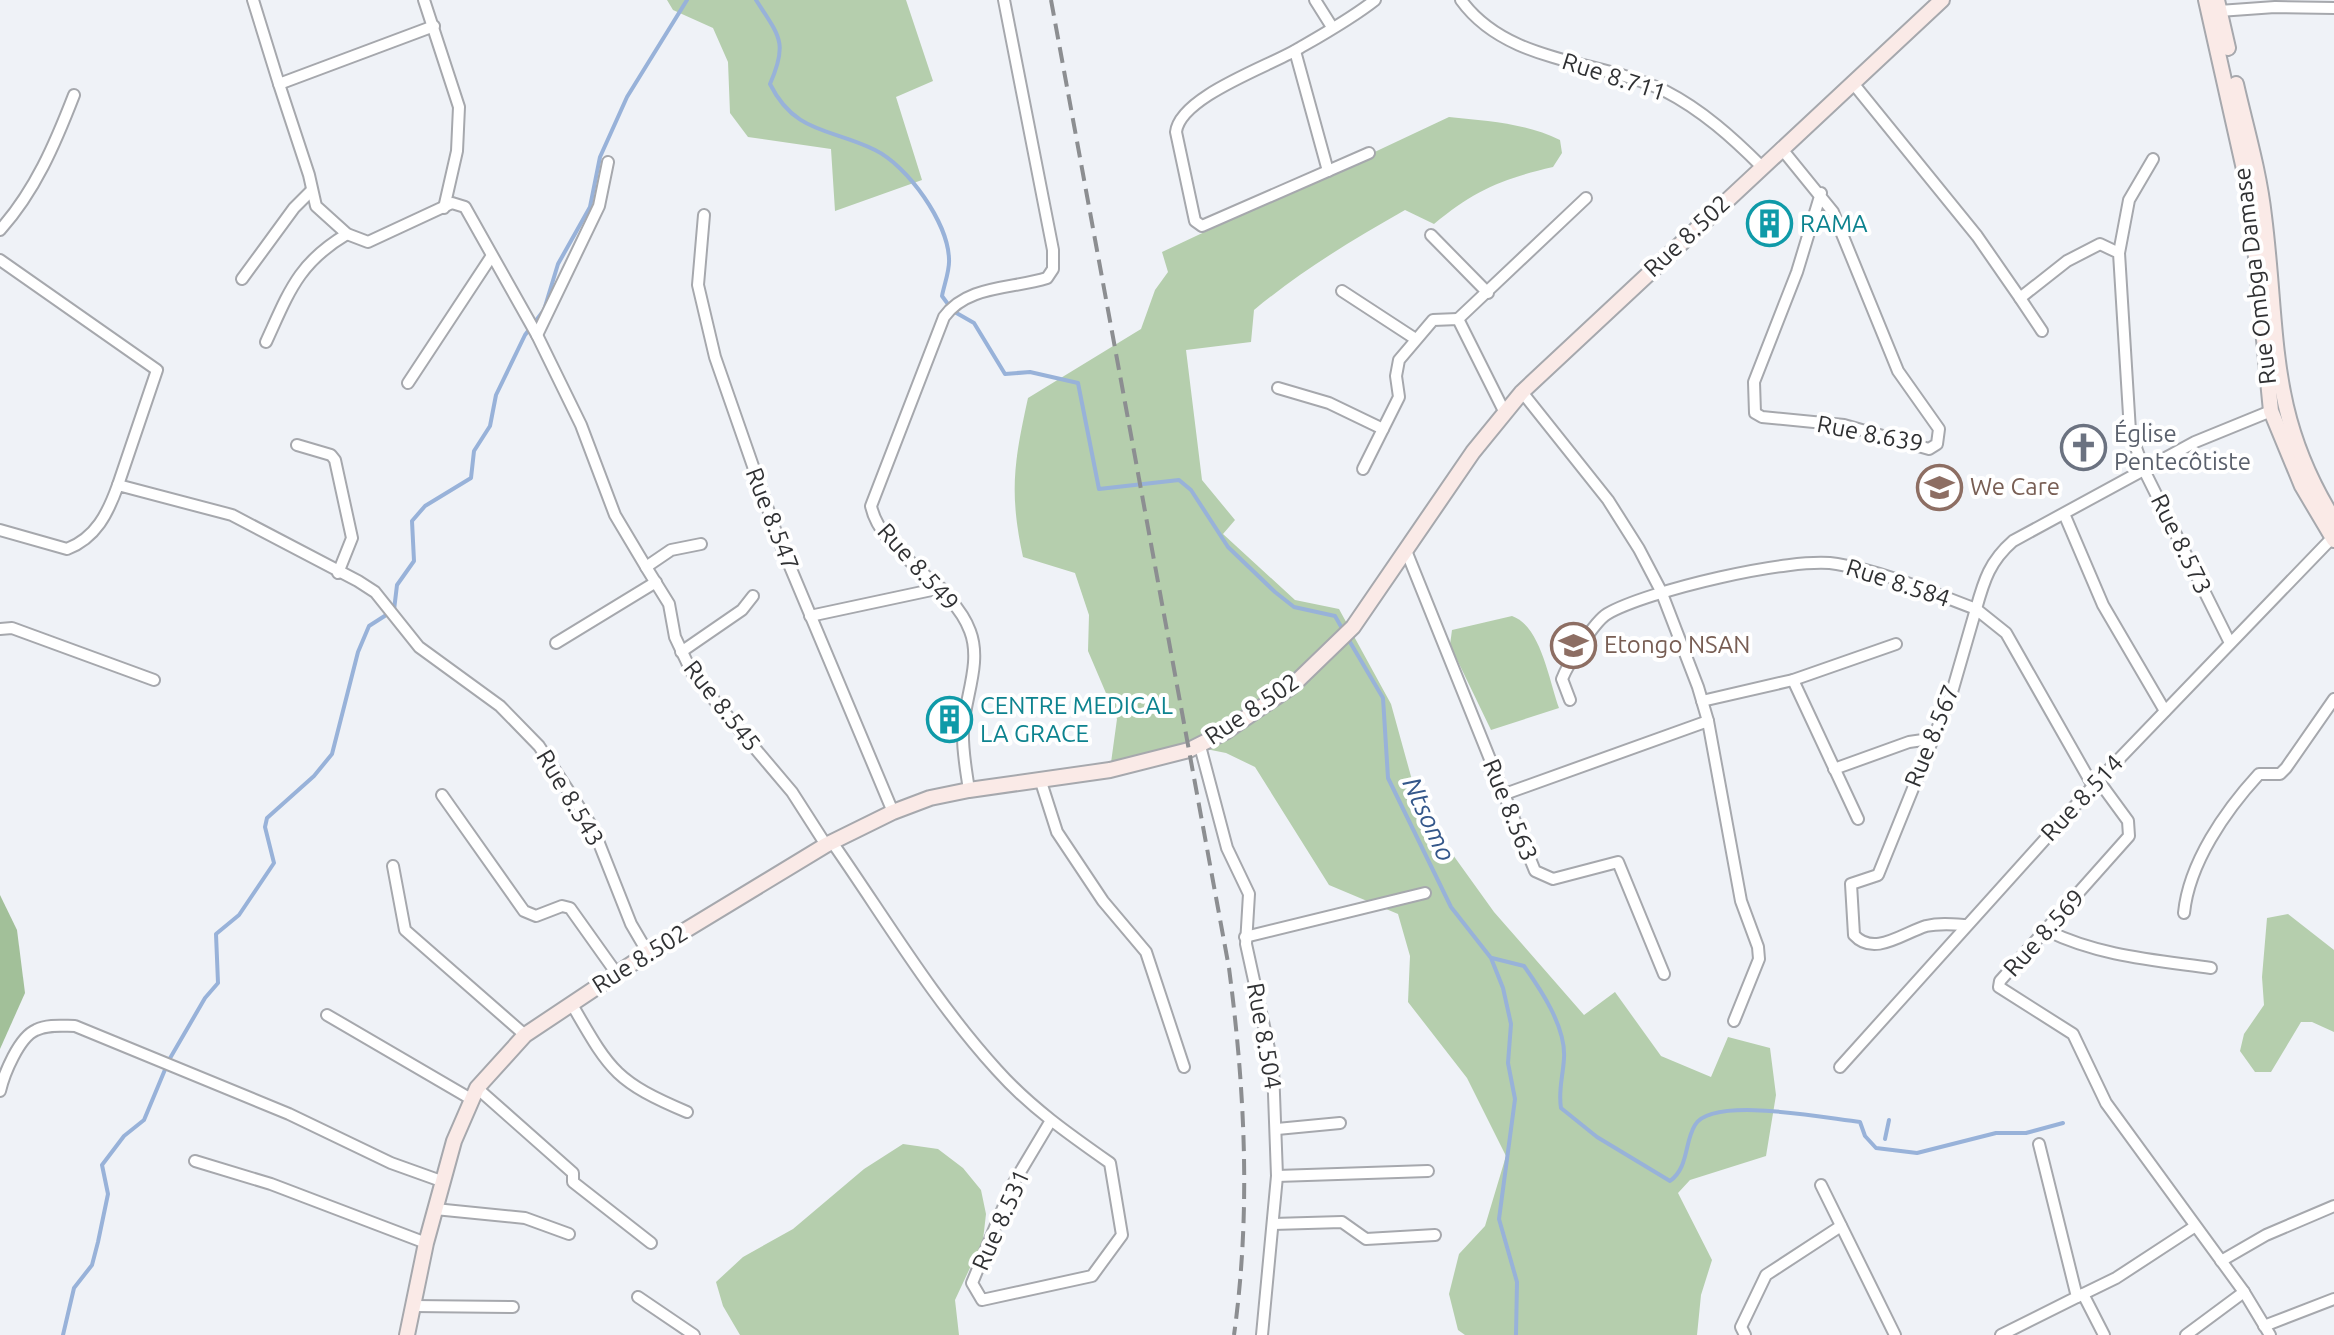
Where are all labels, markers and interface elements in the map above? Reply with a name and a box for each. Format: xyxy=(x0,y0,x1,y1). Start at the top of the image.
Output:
street label: Rue 8.711 xyxy=(1559,47,1669,106)
street label: Rue Ombga Damase xyxy=(2228,166,2281,386)
street label: Rue 8.502 xyxy=(1638,189,1735,282)
building icon: RAMA xyxy=(1745,200,1793,248)
place label: RAMA xyxy=(1800,210,1868,237)
street label: Rue 8.639 xyxy=(1815,410,1925,457)
place label: Église Pentecôtiste xyxy=(2114,419,2251,475)
church icon: Église Pentecôtiste xyxy=(2059,424,2107,472)
school or university icon: We Care xyxy=(1915,463,1963,511)
street label: Rue 8.547 xyxy=(741,464,804,574)
place label: We Care xyxy=(1970,473,2060,500)
street label: Rue 8.573 xyxy=(2146,490,2217,598)
street label: Rue 8.549 xyxy=(872,518,964,616)
street label: Rue 8.584 xyxy=(1843,553,1953,612)
school or university icon: Etongo NSAN xyxy=(1549,621,1597,669)
place label: Etongo NSAN xyxy=(1604,631,1750,658)
street label: Rue 8.545 xyxy=(679,655,766,756)
street label: Rue 8.502 xyxy=(1200,667,1304,750)
street label: Rue 8.567 xyxy=(1899,681,1964,791)
place label: CENTRE MEDICAL LA GRACE xyxy=(980,692,1173,747)
building icon: CENTRE MEDICAL LA GRACE xyxy=(925,696,973,744)
street label: Rue 8.543 xyxy=(531,745,610,851)
street label: Rue 8.514 xyxy=(2035,749,2128,846)
street label: Rue 8.563 xyxy=(1478,755,1543,865)
water label: Ntsomo xyxy=(1397,772,1461,865)
street label: Rue 8.569 xyxy=(1998,884,2090,982)
street label: Rue 8.502 xyxy=(587,919,692,998)
street label: Rue 8.504 xyxy=(1242,981,1287,1091)
street label: Rue 8.531 xyxy=(966,1165,1035,1274)

